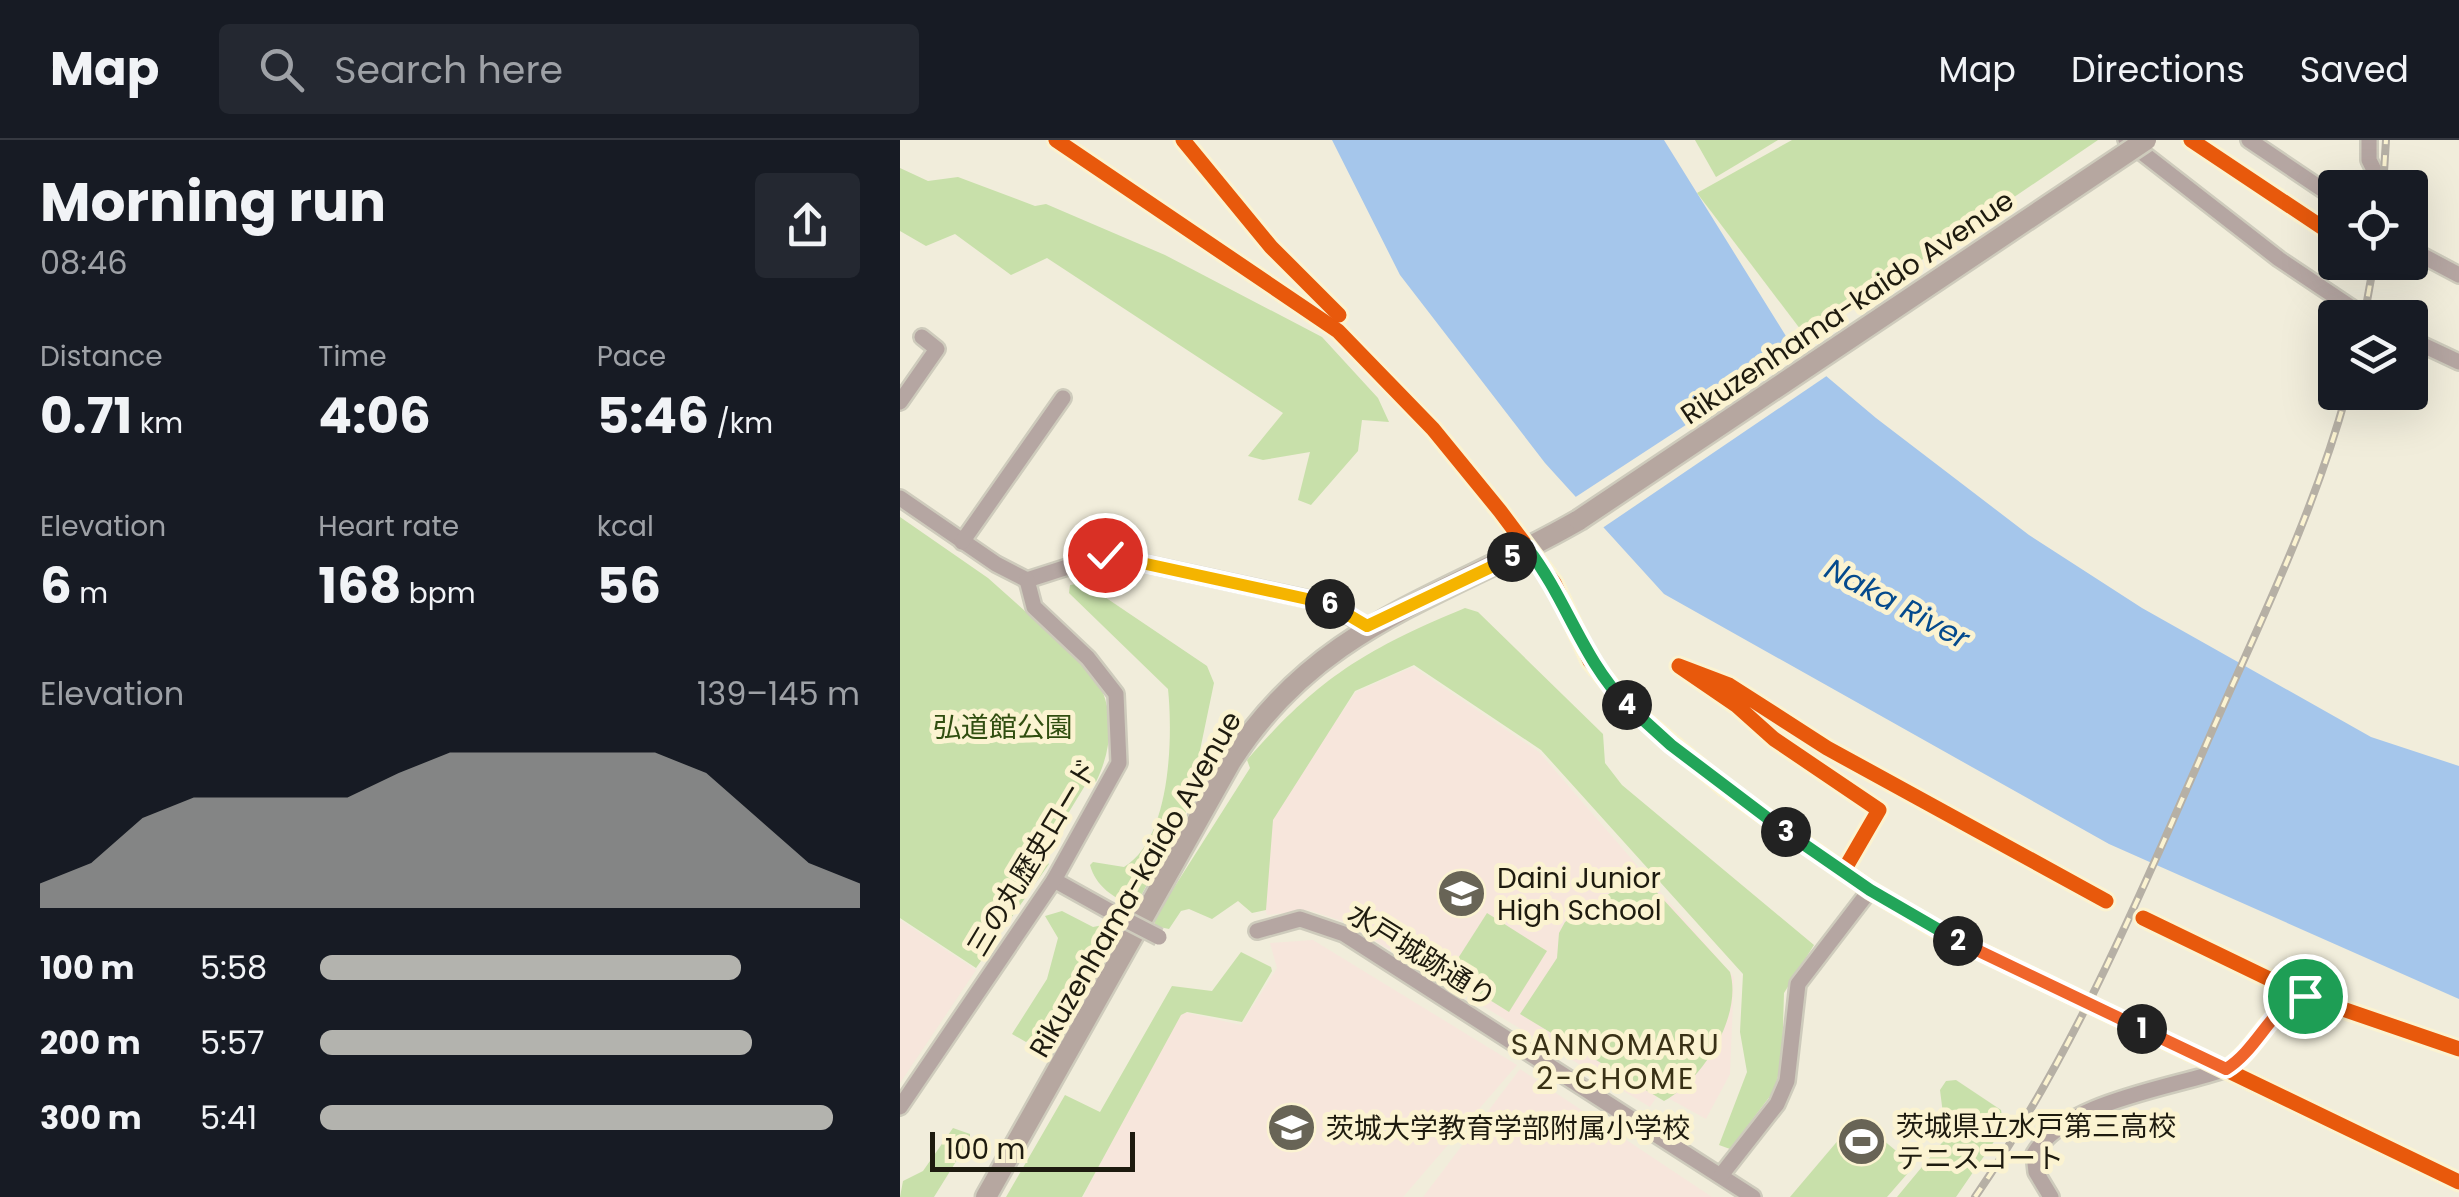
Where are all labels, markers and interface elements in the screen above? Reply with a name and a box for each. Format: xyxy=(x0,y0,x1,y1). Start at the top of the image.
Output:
search box xyxy=(219,24,919,114)
text: Map xyxy=(50,35,159,102)
icon: search xyxy=(254,42,309,97)
text: Search here xyxy=(334,43,563,96)
text: Map xyxy=(1939,45,2016,94)
text: Directions xyxy=(2071,45,2245,94)
text: Saved xyxy=(2300,45,2409,94)
text: Morning run xyxy=(40,163,386,240)
map controls xyxy=(2318,170,2428,410)
button: locate xyxy=(2318,170,2428,280)
button: share xyxy=(755,173,860,278)
street label: Rikuzenhama-kaido Avenue xyxy=(1673,181,2022,434)
text: 08:46 xyxy=(40,240,128,285)
button: layers xyxy=(2318,300,2428,410)
text: Distance xyxy=(40,337,163,376)
text: Time xyxy=(318,337,387,376)
text: Pace xyxy=(597,337,666,376)
text: 0.71 xyxy=(40,380,132,451)
text: 4:06 xyxy=(318,380,431,451)
text: 5:46 xyxy=(597,380,709,451)
text: km xyxy=(132,404,183,443)
text: /km xyxy=(709,404,773,443)
text: Elevation xyxy=(40,507,166,546)
text: Heart rate xyxy=(318,507,459,546)
text: kcal xyxy=(597,507,654,546)
pin xyxy=(1063,513,1148,598)
icon: check xyxy=(1078,528,1133,583)
pin: 5 xyxy=(1487,532,1537,582)
text: 5 xyxy=(1503,537,1521,576)
water label: Naka River xyxy=(1817,547,1978,660)
text: 6 xyxy=(40,550,72,621)
text: 168 xyxy=(318,550,401,621)
text: 56 xyxy=(597,550,661,621)
text: m xyxy=(72,574,108,613)
text: bpm xyxy=(401,574,476,613)
pin: 6 xyxy=(1305,579,1355,629)
text: 6 xyxy=(1321,584,1339,623)
text: Elevation xyxy=(40,671,184,716)
text: 139–145 m xyxy=(697,671,860,716)
pin: 4 xyxy=(1602,680,1652,730)
text: 4 xyxy=(1618,685,1636,724)
street label: Rikuzenhama-kaido Avenue xyxy=(1020,704,1251,1065)
park label: 弘道館公園 xyxy=(933,708,1073,747)
street label: 三の丸歴史ロード xyxy=(958,751,1107,963)
pin: 3 xyxy=(1761,807,1811,857)
text: 3 xyxy=(1778,812,1794,851)
place label: Daini Junior High School xyxy=(1497,859,1662,930)
school or university icon: Daini Junior High School xyxy=(1436,868,1488,920)
street label: 水戸城跡通り xyxy=(1340,894,1503,1016)
pin: 2 xyxy=(1933,916,1983,966)
text: 2 xyxy=(1950,921,1966,960)
text: 100 m xyxy=(40,945,134,990)
text: 5:58 xyxy=(200,945,267,990)
pin xyxy=(2263,954,2348,1039)
icon: arrive xyxy=(2278,969,2333,1024)
pin: 1 xyxy=(2117,1004,2167,1054)
text: 1 xyxy=(2137,1009,2147,1048)
text: 200 m xyxy=(40,1020,141,1065)
text: 5:57 xyxy=(200,1020,264,1065)
district label: SANNOMARU 2-CHOME xyxy=(1511,1023,1721,1100)
text: 300 m xyxy=(40,1095,142,1140)
text: 5:41 xyxy=(200,1095,257,1140)
school or university icon: 茨城大学教育学部附属小学校 xyxy=(1265,1102,1317,1154)
place label: 茨城県立水戸第三高校 テニスコート xyxy=(1896,1107,2176,1178)
place label: 茨城大学教育学部附属小学校 xyxy=(1326,1109,1690,1148)
sports icon: 茨城県立水戸第三高校 テニスコート xyxy=(1835,1116,1887,1168)
scale bar xyxy=(930,1127,1135,1172)
text: 100 m xyxy=(945,1130,1025,1169)

